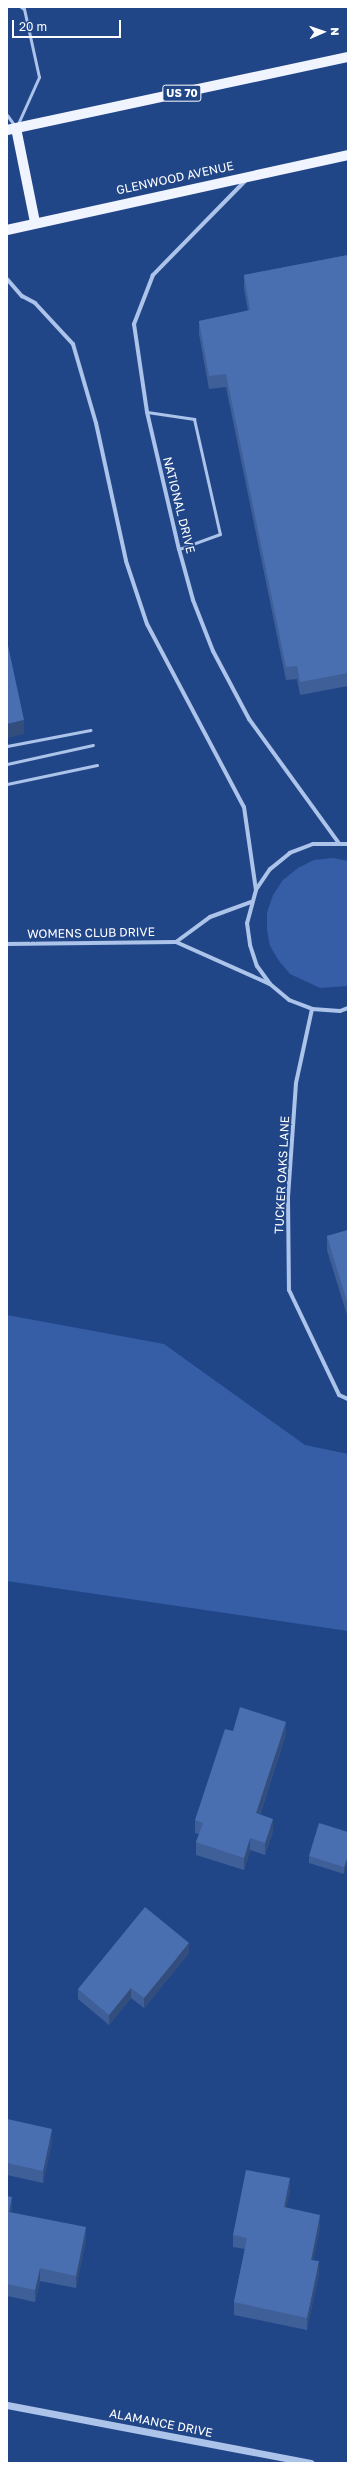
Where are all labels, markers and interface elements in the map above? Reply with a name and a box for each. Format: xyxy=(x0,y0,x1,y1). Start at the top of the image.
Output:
scale bar xyxy=(14,12,123,38)
north arrow xyxy=(303,12,343,52)
text: 20 m xyxy=(19,19,47,34)
text: N xyxy=(329,27,342,36)
road number: US 70 xyxy=(162,84,202,102)
street label: GLENWOOD AVENUE xyxy=(115,159,235,197)
street label: NATIONAL DRIVE xyxy=(160,455,198,555)
street label: WOMENS CLUB DRIVE xyxy=(27,925,155,941)
street label: TUCKER OAKS LANE xyxy=(272,1116,292,1234)
street label: ALAMANCE DRIVE xyxy=(108,2406,214,2440)

